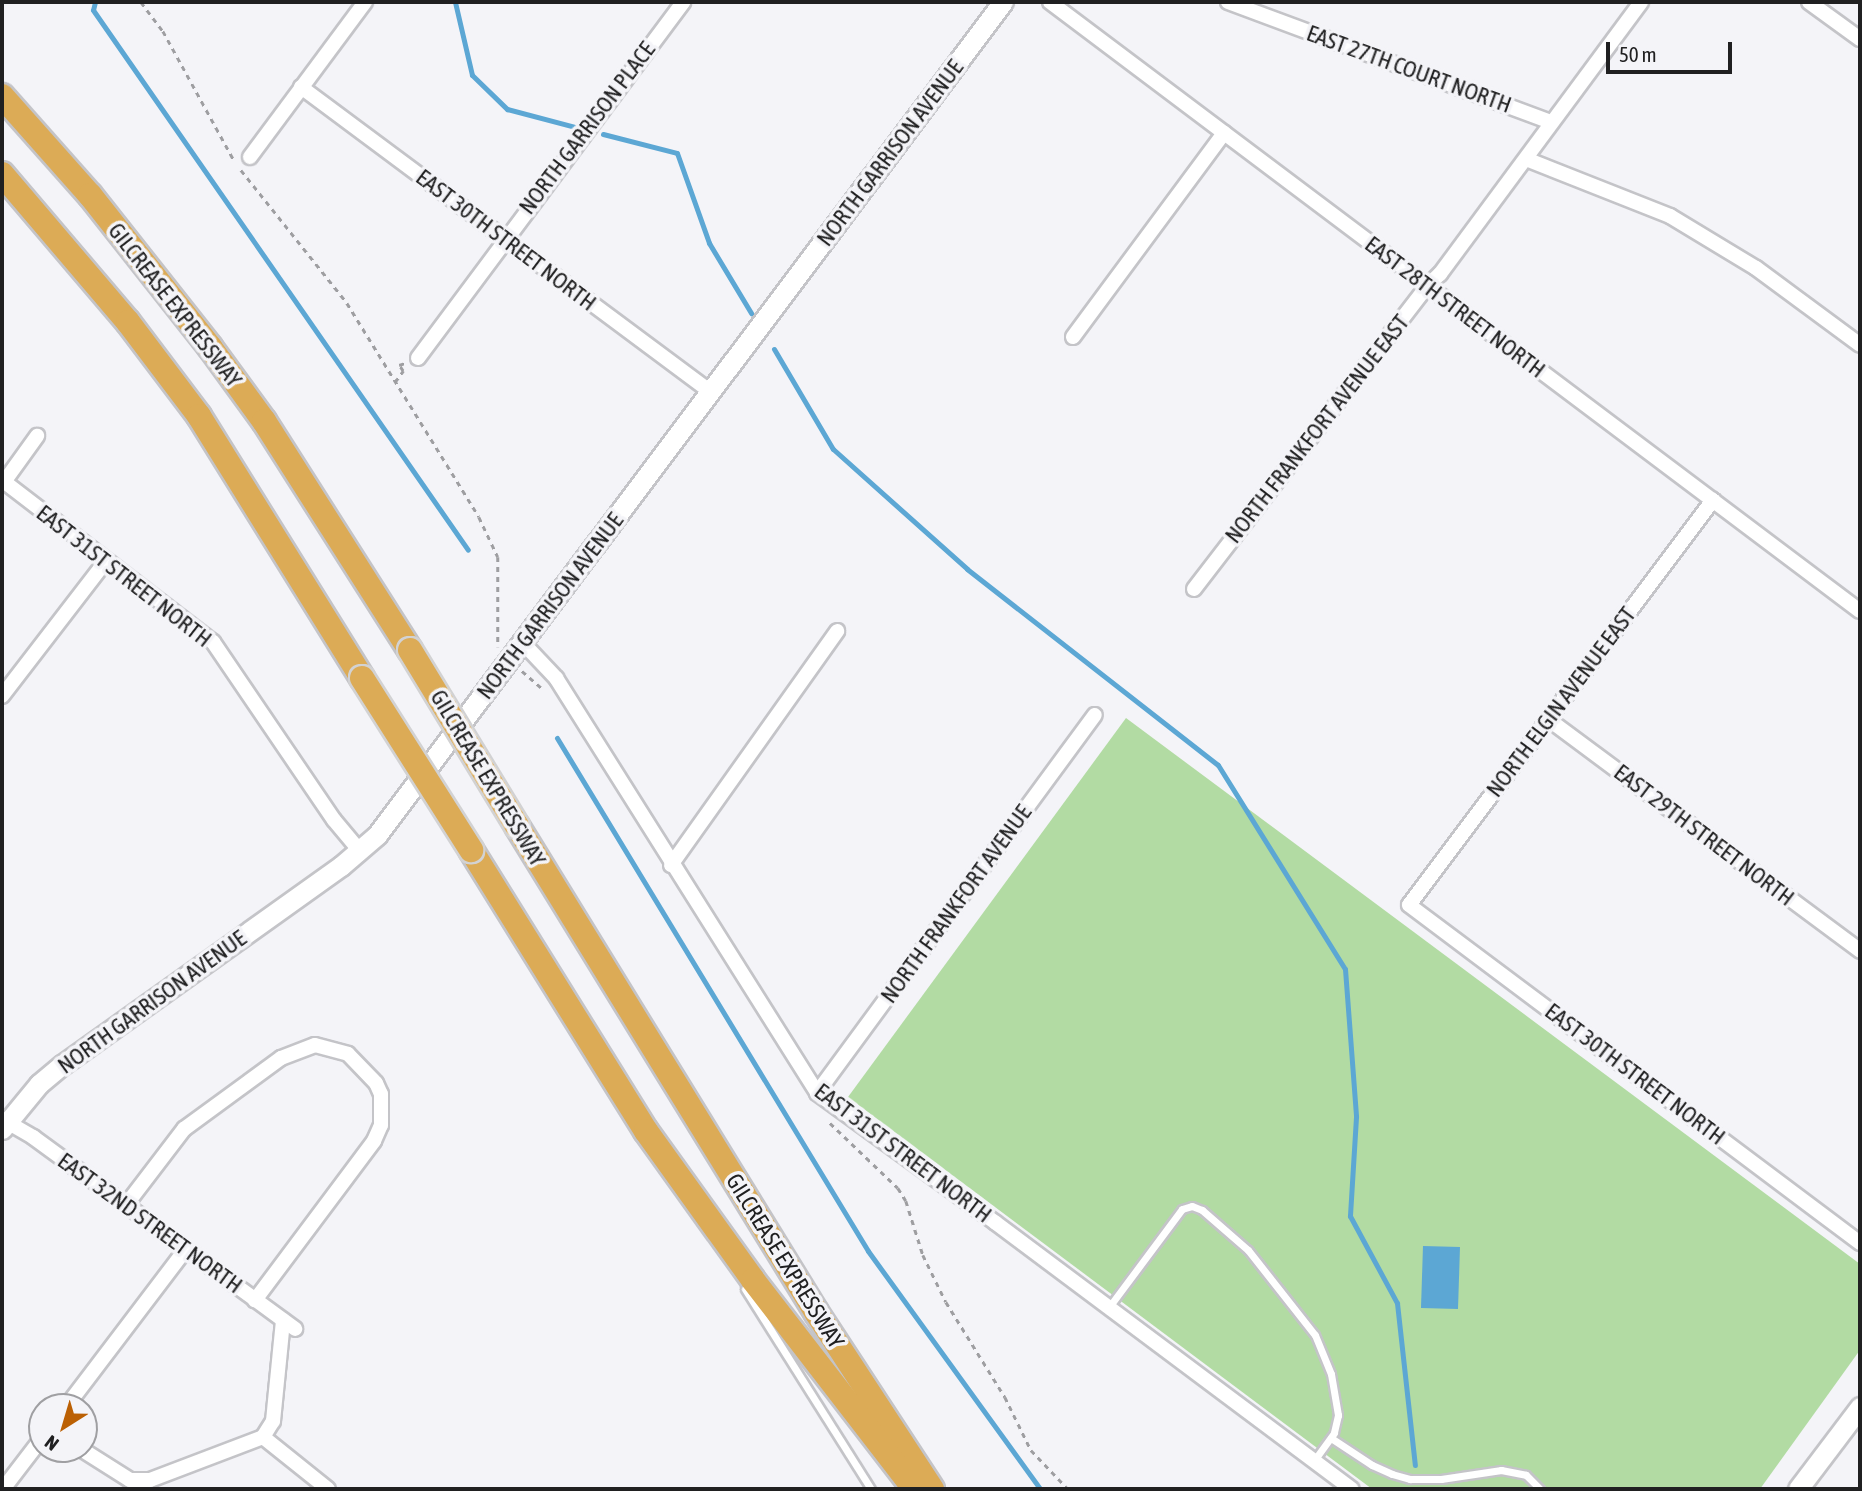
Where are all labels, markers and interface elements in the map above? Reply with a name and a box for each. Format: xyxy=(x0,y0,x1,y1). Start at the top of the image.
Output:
street label: EAST 27TH COURT NORTH xyxy=(1303,19,1515,119)
scale bar xyxy=(1610,28,1736,72)
street label: NORTH GARRISON PLACE xyxy=(513,36,661,220)
text: 50 m xyxy=(1619,42,1657,66)
street label: NORTH GARRISON AVENUE xyxy=(811,54,969,252)
street label: EAST 30TH STREET NORTH xyxy=(411,163,601,317)
street label: GILCREASE EXPRESSWAY xyxy=(102,217,248,393)
street label: EAST 28TH STREET NORTH xyxy=(1360,230,1550,384)
street label: NORTH FRANKFORT AVENUE EAST xyxy=(1219,309,1415,549)
street label: EAST 31ST STREET NORTH xyxy=(31,499,217,653)
street label: NORTH GARRISON AVENUE xyxy=(471,507,629,705)
street label: NORTH ELGIN AVENUE EAST xyxy=(1480,601,1642,803)
street label: GILCREASE EXPRESSWAY xyxy=(425,685,551,871)
street label: EAST 29TH STREET NORTH xyxy=(1609,758,1799,912)
street label: NORTH FRANKFORT AVENUE xyxy=(875,800,1037,1008)
street label: NORTH GARRISON AVENUE xyxy=(52,924,252,1080)
street label: EAST 30TH STREET NORTH xyxy=(1540,997,1730,1151)
street label: EAST 31ST STREET NORTH xyxy=(809,1077,997,1229)
street label: EAST 32ND STREET NORTH xyxy=(52,1147,248,1299)
street label: GILCREASE EXPRESSWAY xyxy=(720,1169,850,1353)
north arrow xyxy=(28,1393,98,1463)
text: N xyxy=(40,1431,63,1455)

